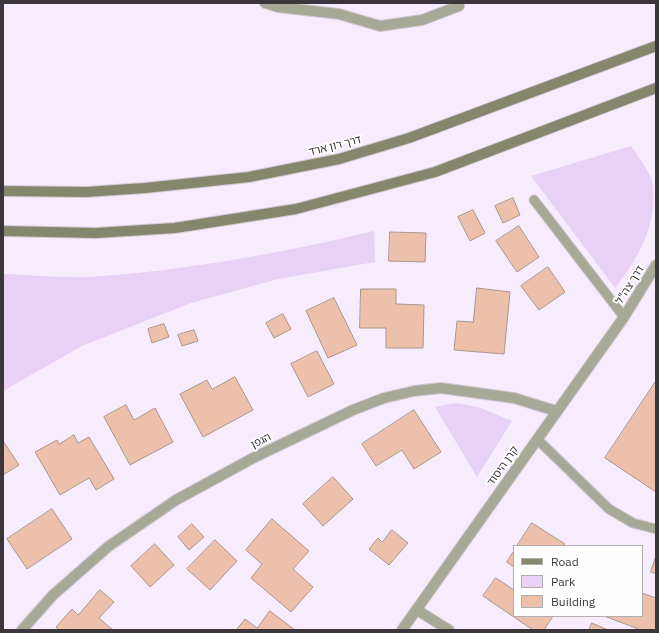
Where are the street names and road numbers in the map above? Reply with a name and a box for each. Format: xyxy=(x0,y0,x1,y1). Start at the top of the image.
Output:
street label: דרך רון ארד xyxy=(307,133,363,159)
street label: דרך צה"ל xyxy=(613,263,647,307)
street label: הגפן xyxy=(249,430,273,452)
street label: קרן היסוד xyxy=(485,444,521,488)

